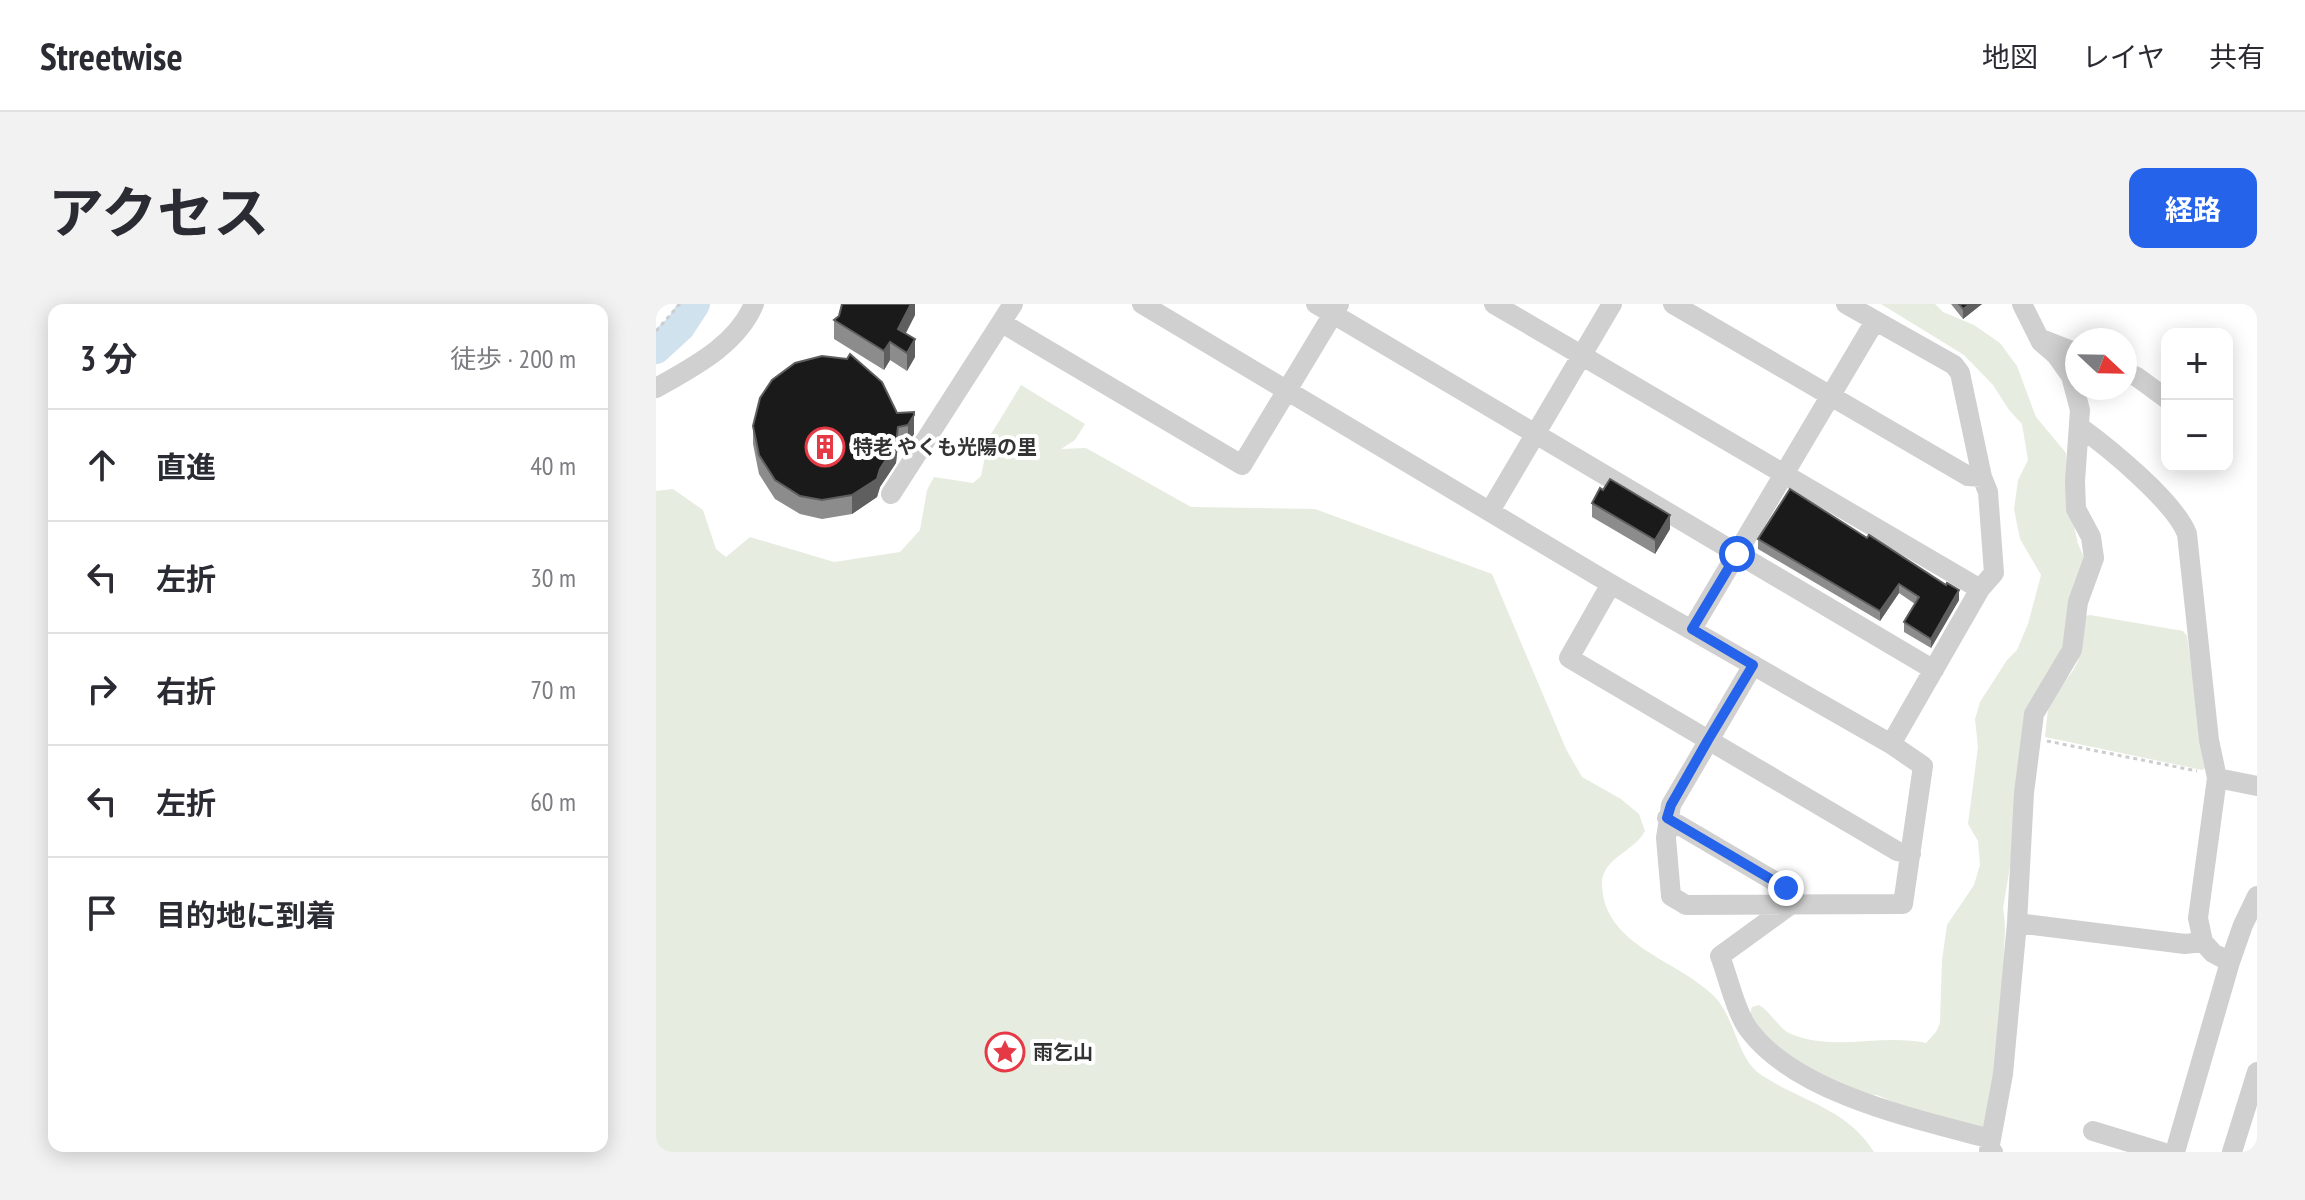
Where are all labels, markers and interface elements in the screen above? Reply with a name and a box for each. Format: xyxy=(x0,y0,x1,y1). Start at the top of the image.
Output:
text: Streetwise xyxy=(40,31,183,80)
text: 地図 xyxy=(1982,38,2038,75)
text: レイヤ xyxy=(2082,38,2165,75)
text: 共有 xyxy=(2209,38,2265,75)
button: 経路 xyxy=(2129,168,2257,248)
text: アクセス xyxy=(48,176,269,248)
north arrow xyxy=(2065,328,2137,400)
map controls xyxy=(2161,328,2233,472)
button: + xyxy=(2161,328,2233,400)
text: 3 分 xyxy=(80,336,137,380)
text: 徒歩 · 200 m xyxy=(450,342,576,375)
button: − xyxy=(2161,400,2233,472)
building icon: 特老 やくも光陽の里 xyxy=(804,426,846,468)
place label: 特老 やくも光陽の里 xyxy=(853,434,1037,460)
icon: ahead xyxy=(80,443,124,487)
text: 直進 xyxy=(156,447,216,486)
text: 40 m xyxy=(530,449,576,482)
route start xyxy=(1719,536,1755,572)
icon: left xyxy=(80,555,124,599)
text: 左折 xyxy=(156,559,216,598)
text: 30 m xyxy=(530,561,576,594)
icon: right xyxy=(80,667,124,711)
text: 右折 xyxy=(156,671,216,710)
text: 70 m xyxy=(530,673,576,706)
icon: left xyxy=(80,779,124,823)
text: 左折 xyxy=(156,783,216,822)
text: 60 m xyxy=(530,785,576,818)
route end xyxy=(1768,870,1804,906)
icon: arrive xyxy=(80,891,124,935)
text: 目的地に到着 xyxy=(156,895,336,934)
place icon: 雨乞山 xyxy=(984,1031,1026,1073)
place label: 雨乞山 xyxy=(1033,1039,1093,1065)

